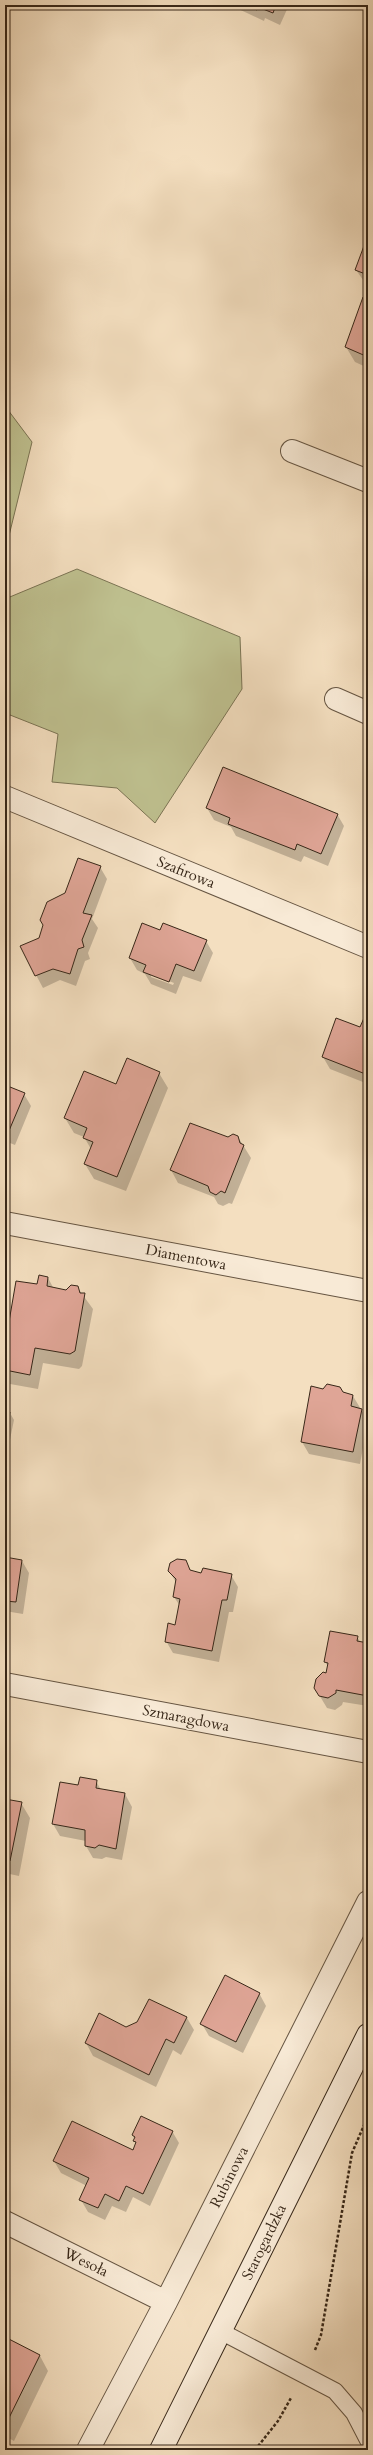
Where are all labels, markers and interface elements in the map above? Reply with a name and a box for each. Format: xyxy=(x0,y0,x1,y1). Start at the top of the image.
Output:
street label: Szafirowa xyxy=(154,851,219,893)
street label: Diamentowa xyxy=(144,1239,229,1275)
street label: Szmaragdowa xyxy=(141,1700,232,1736)
street label: Rubinowa xyxy=(205,2143,253,2211)
street label: Starogardzka xyxy=(237,2200,291,2283)
street label: Wesoła xyxy=(60,2242,112,2282)

